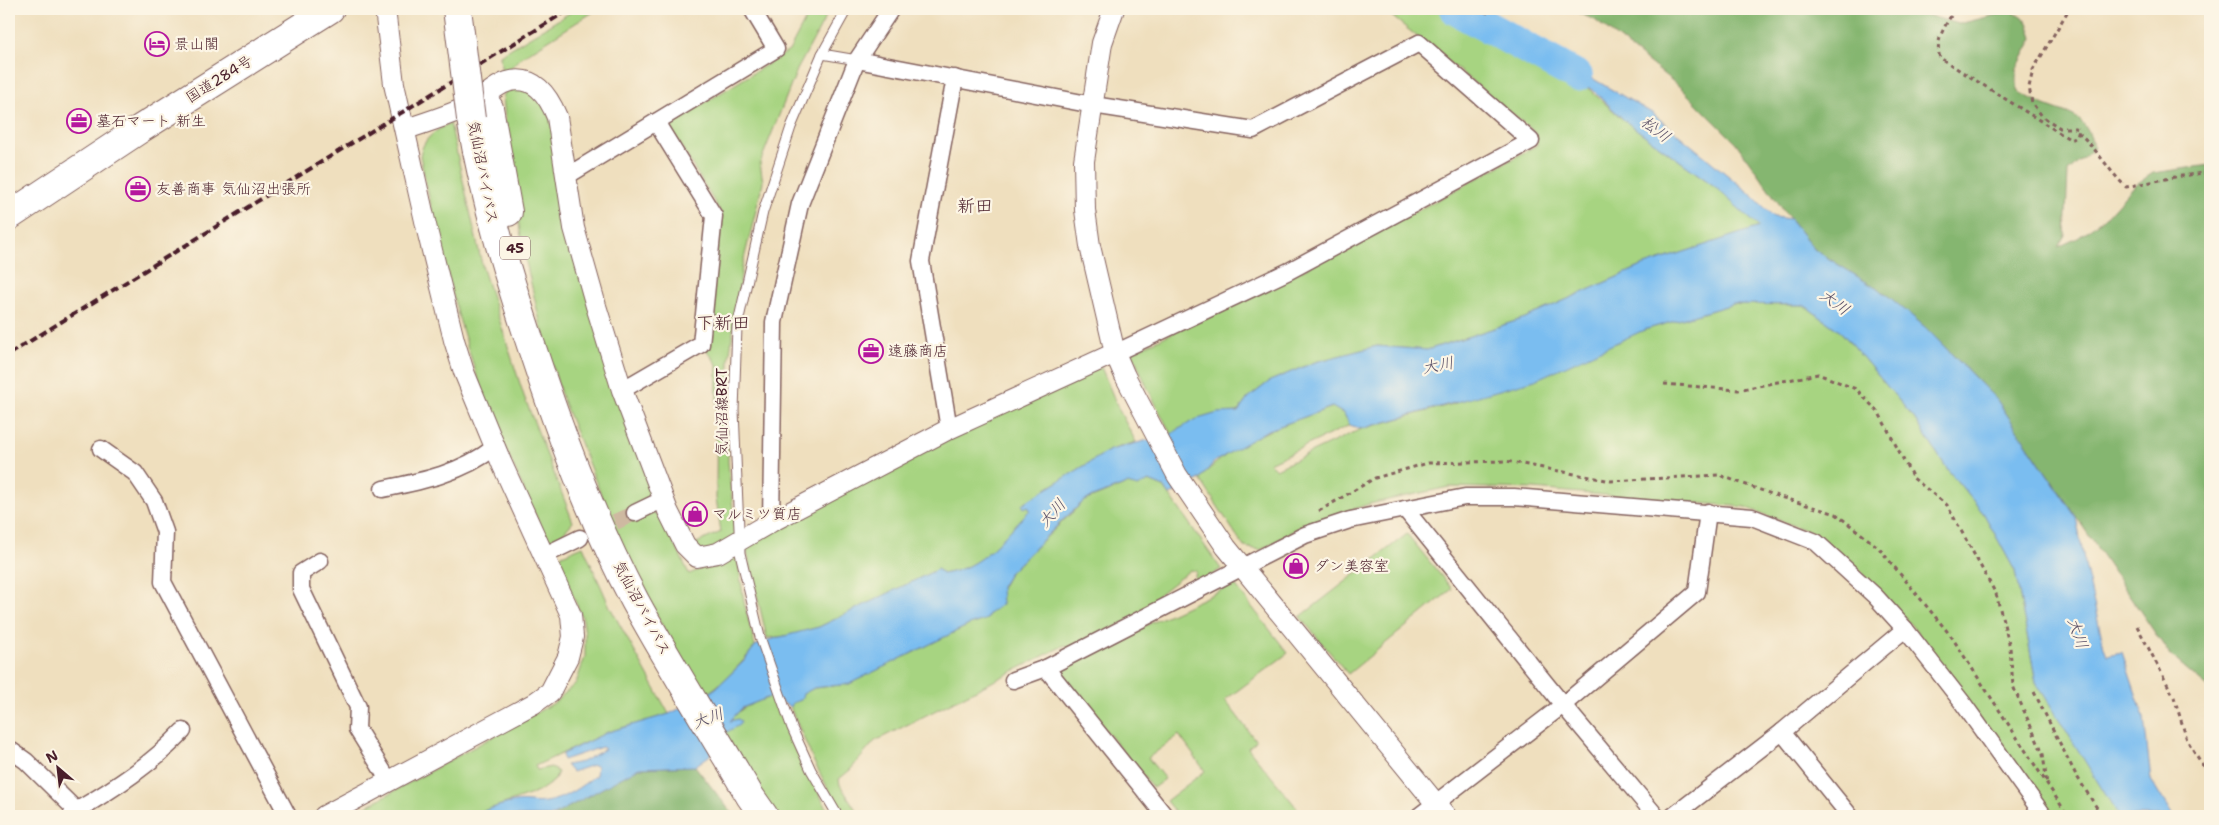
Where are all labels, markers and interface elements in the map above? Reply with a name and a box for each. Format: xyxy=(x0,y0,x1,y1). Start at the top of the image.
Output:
hotel icon: 景山閣 xyxy=(144,31,170,57)
place label: 景山閣 xyxy=(174,34,219,54)
street label: 国道284号 xyxy=(182,51,256,107)
office icon: 墓石マート 新生 xyxy=(66,108,92,134)
place label: 墓石マート 新生 xyxy=(96,111,206,131)
water label: 松川 xyxy=(1637,111,1675,147)
street label: 気仙沼バイパス xyxy=(463,119,503,225)
office icon: 友善商事 気仙沼出張所 xyxy=(125,176,151,202)
place label: 友善商事 気仙沼出張所 xyxy=(156,179,311,199)
district label: 新田 xyxy=(957,194,993,218)
road number: 45 xyxy=(500,237,530,260)
water label: 大川 xyxy=(1816,284,1854,320)
district label: 下新田 xyxy=(696,311,750,335)
office icon: 遠藤商店 xyxy=(858,338,884,364)
place label: 遠藤商店 xyxy=(888,341,948,361)
water label: 大川 xyxy=(1420,352,1456,378)
street label: 気仙沼線BRT xyxy=(712,368,732,456)
water label: 大川 xyxy=(1033,494,1071,532)
shop icon: マルミツ質店 xyxy=(682,501,708,527)
place label: マルミツ質店 xyxy=(712,504,802,524)
shop icon: ダン美容室 xyxy=(1283,553,1309,579)
place label: ダン美容室 xyxy=(1314,556,1389,576)
street label: 気仙沼バイパス xyxy=(609,557,675,659)
water label: 大川 xyxy=(2063,614,2093,652)
water label: 大川 xyxy=(689,702,727,734)
north arrow xyxy=(32,742,82,792)
text: N xyxy=(43,746,61,767)

